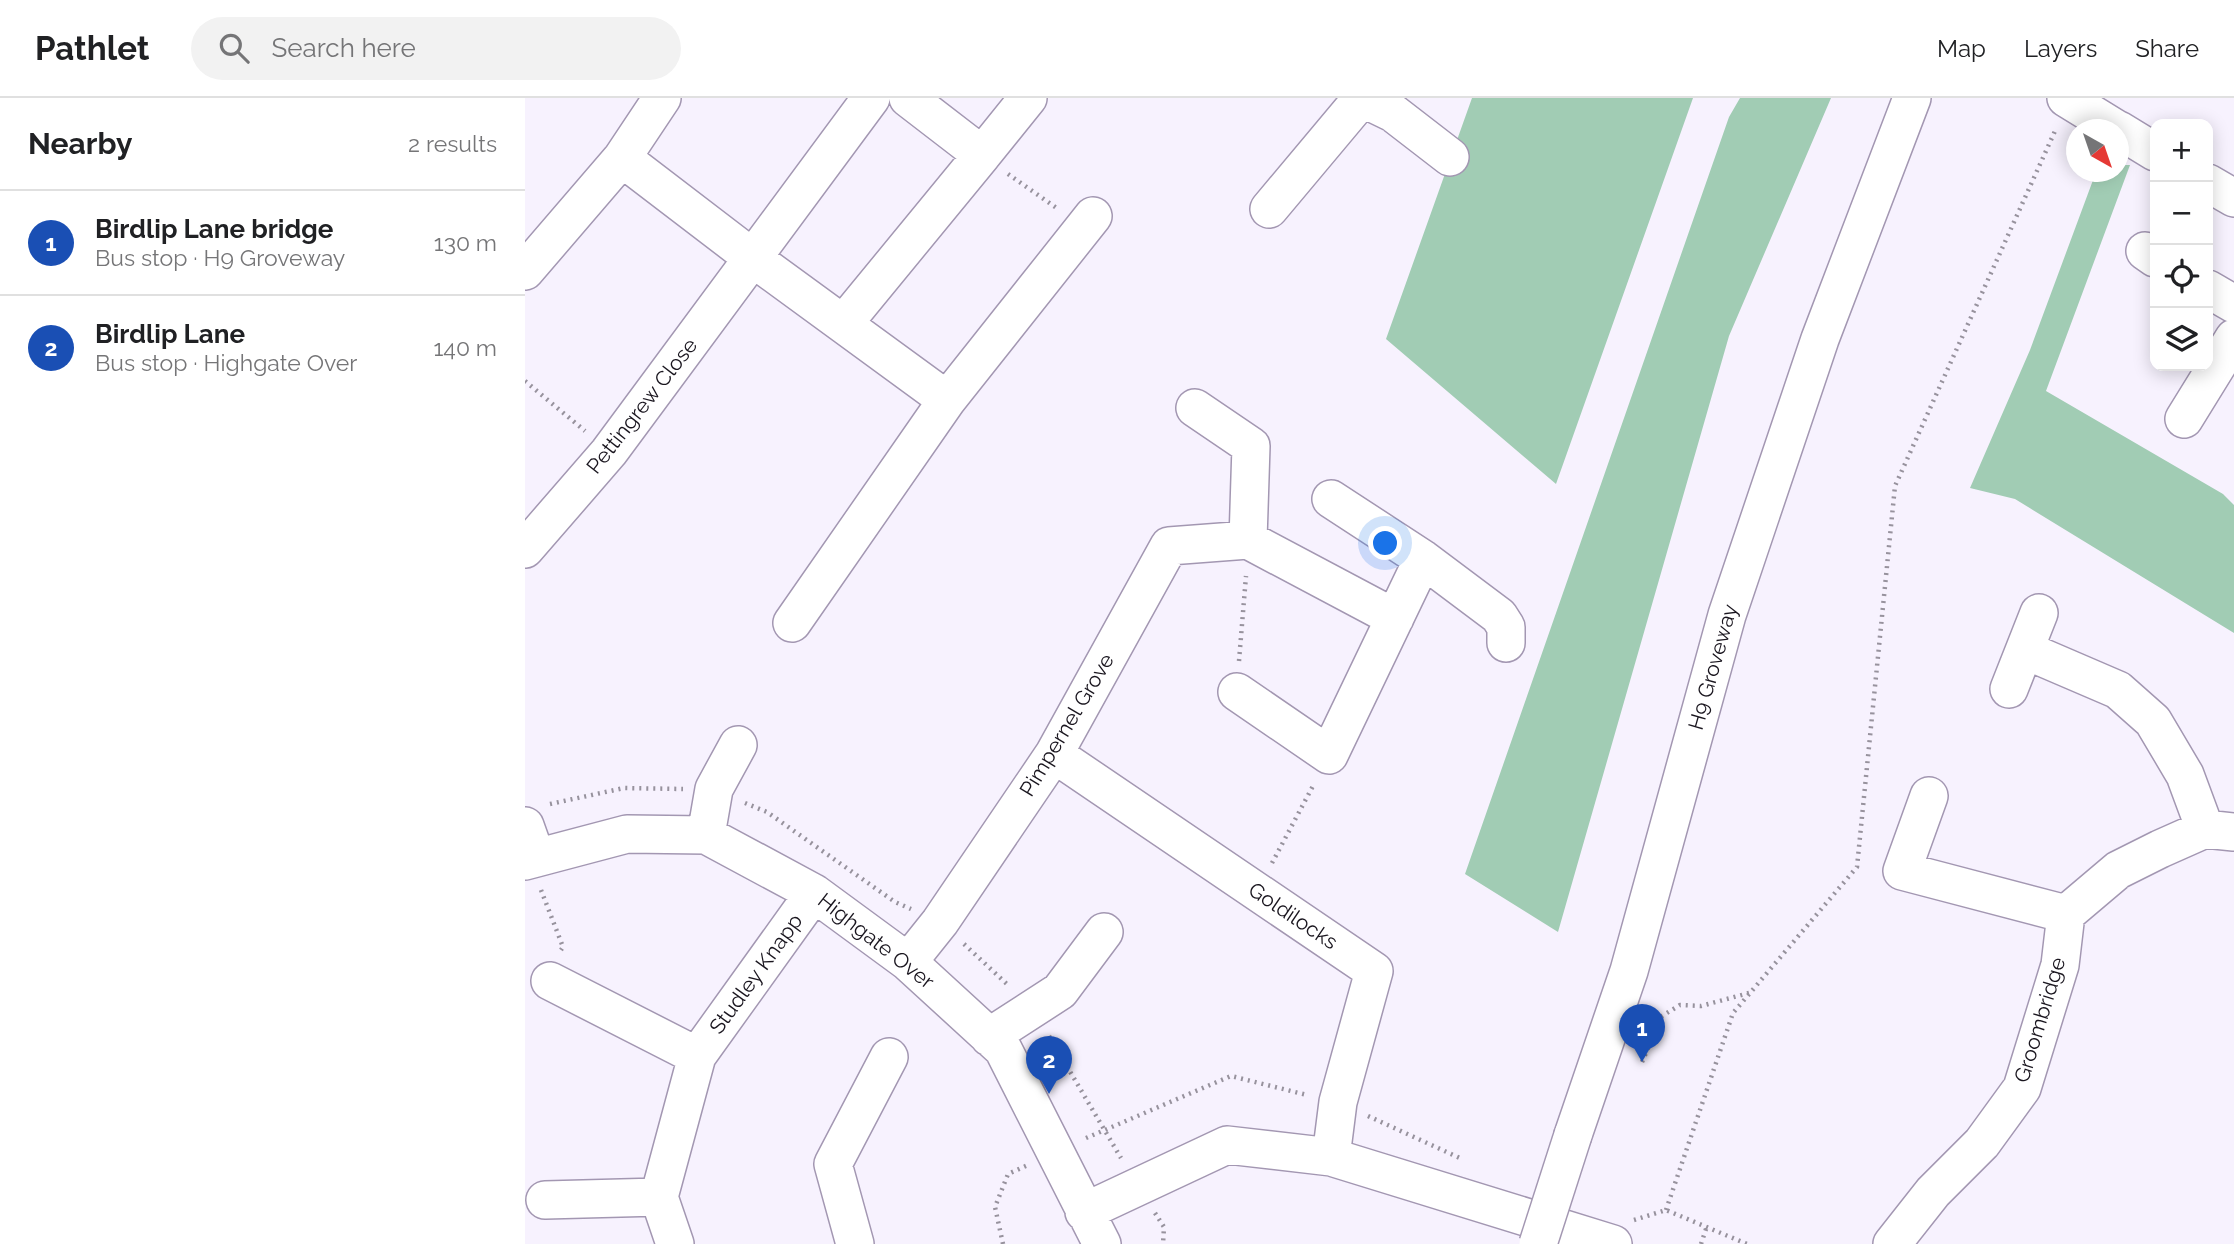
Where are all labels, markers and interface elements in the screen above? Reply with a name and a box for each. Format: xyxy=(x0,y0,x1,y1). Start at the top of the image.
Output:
search box xyxy=(191,17,681,80)
text: Pathlet xyxy=(35,29,149,68)
icon: search xyxy=(215,29,253,67)
text: Search here xyxy=(271,33,416,63)
text: Map xyxy=(1937,34,1986,63)
text: Layers xyxy=(2024,34,2097,63)
text: Share xyxy=(2135,34,2199,63)
north arrow xyxy=(2066,119,2129,182)
map controls xyxy=(2150,119,2213,371)
button: + xyxy=(2150,119,2213,182)
text: Nearby xyxy=(28,126,132,161)
text: 2 results xyxy=(408,130,497,157)
button: − xyxy=(2150,182,2213,245)
text: Birdlip Lane bridge xyxy=(95,214,333,244)
text: 1 xyxy=(45,229,57,256)
text: 130 m xyxy=(434,229,497,256)
text: Bus stop · H9 Groveway xyxy=(95,244,345,271)
button: locate xyxy=(2150,245,2213,308)
button: layers xyxy=(2150,308,2213,371)
text: Birdlip Lane xyxy=(95,319,245,349)
street label: Pettingrew Close xyxy=(581,333,702,478)
text: 2 xyxy=(45,334,57,361)
text: 140 m xyxy=(434,334,497,361)
text: Bus stop · Highgate Over xyxy=(95,349,357,376)
your location xyxy=(1368,526,1402,560)
street label: H9 Groveway xyxy=(1683,601,1742,733)
street label: Pimpernel Grove xyxy=(1014,649,1119,801)
street label: Goldilocks xyxy=(1244,877,1343,954)
street label: Highgate Over xyxy=(813,888,940,994)
street label: Studley Knapp xyxy=(704,909,808,1039)
street label: Groombridge xyxy=(2009,954,2070,1085)
pin: 1 xyxy=(1619,1004,1665,1062)
pin: 2 xyxy=(1026,1036,1072,1094)

